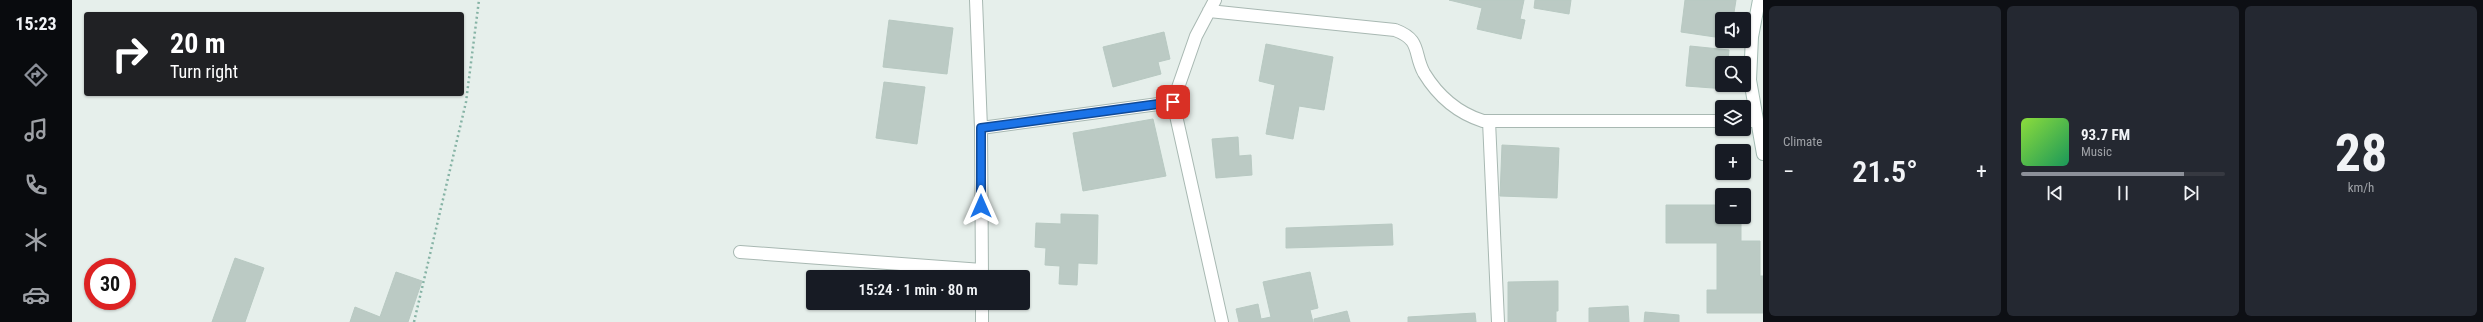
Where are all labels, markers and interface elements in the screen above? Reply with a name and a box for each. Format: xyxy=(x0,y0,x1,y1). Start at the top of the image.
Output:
map controls xyxy=(1715,12,1751,224)
button: sound xyxy=(1715,12,1751,48)
text: 15:23 xyxy=(15,13,57,34)
text: 20 m xyxy=(170,27,226,60)
icon: right xyxy=(104,28,156,80)
button: search xyxy=(1715,56,1751,92)
icon: directions xyxy=(22,61,50,89)
text: Turn right xyxy=(170,61,238,82)
pin xyxy=(1156,85,1190,119)
icon: arrive xyxy=(1162,91,1184,113)
button: layers xyxy=(1715,100,1751,136)
icon: music xyxy=(22,116,50,144)
text: 28 xyxy=(2335,123,2387,184)
text: 93.7 FM xyxy=(2081,126,2130,144)
text: Climate xyxy=(1783,134,1822,149)
button: + xyxy=(1715,144,1751,180)
text: Music xyxy=(2081,144,2112,159)
text: 21.5° xyxy=(1852,154,1918,189)
text: − xyxy=(1783,159,1794,184)
text: + xyxy=(1976,159,1987,184)
icon: phone xyxy=(22,171,50,199)
text: km/h xyxy=(2348,180,2374,195)
icon: previous xyxy=(2044,182,2066,204)
icon: pause xyxy=(2112,182,2134,204)
icon: next xyxy=(2180,182,2202,204)
position arrow xyxy=(960,185,1002,227)
button: − xyxy=(1715,188,1751,224)
icon: climate xyxy=(22,226,50,254)
speed limit sign: 30 xyxy=(84,258,136,310)
icon: car xyxy=(22,281,50,309)
text: 15:24 · 1 min · 80 m xyxy=(858,281,978,299)

